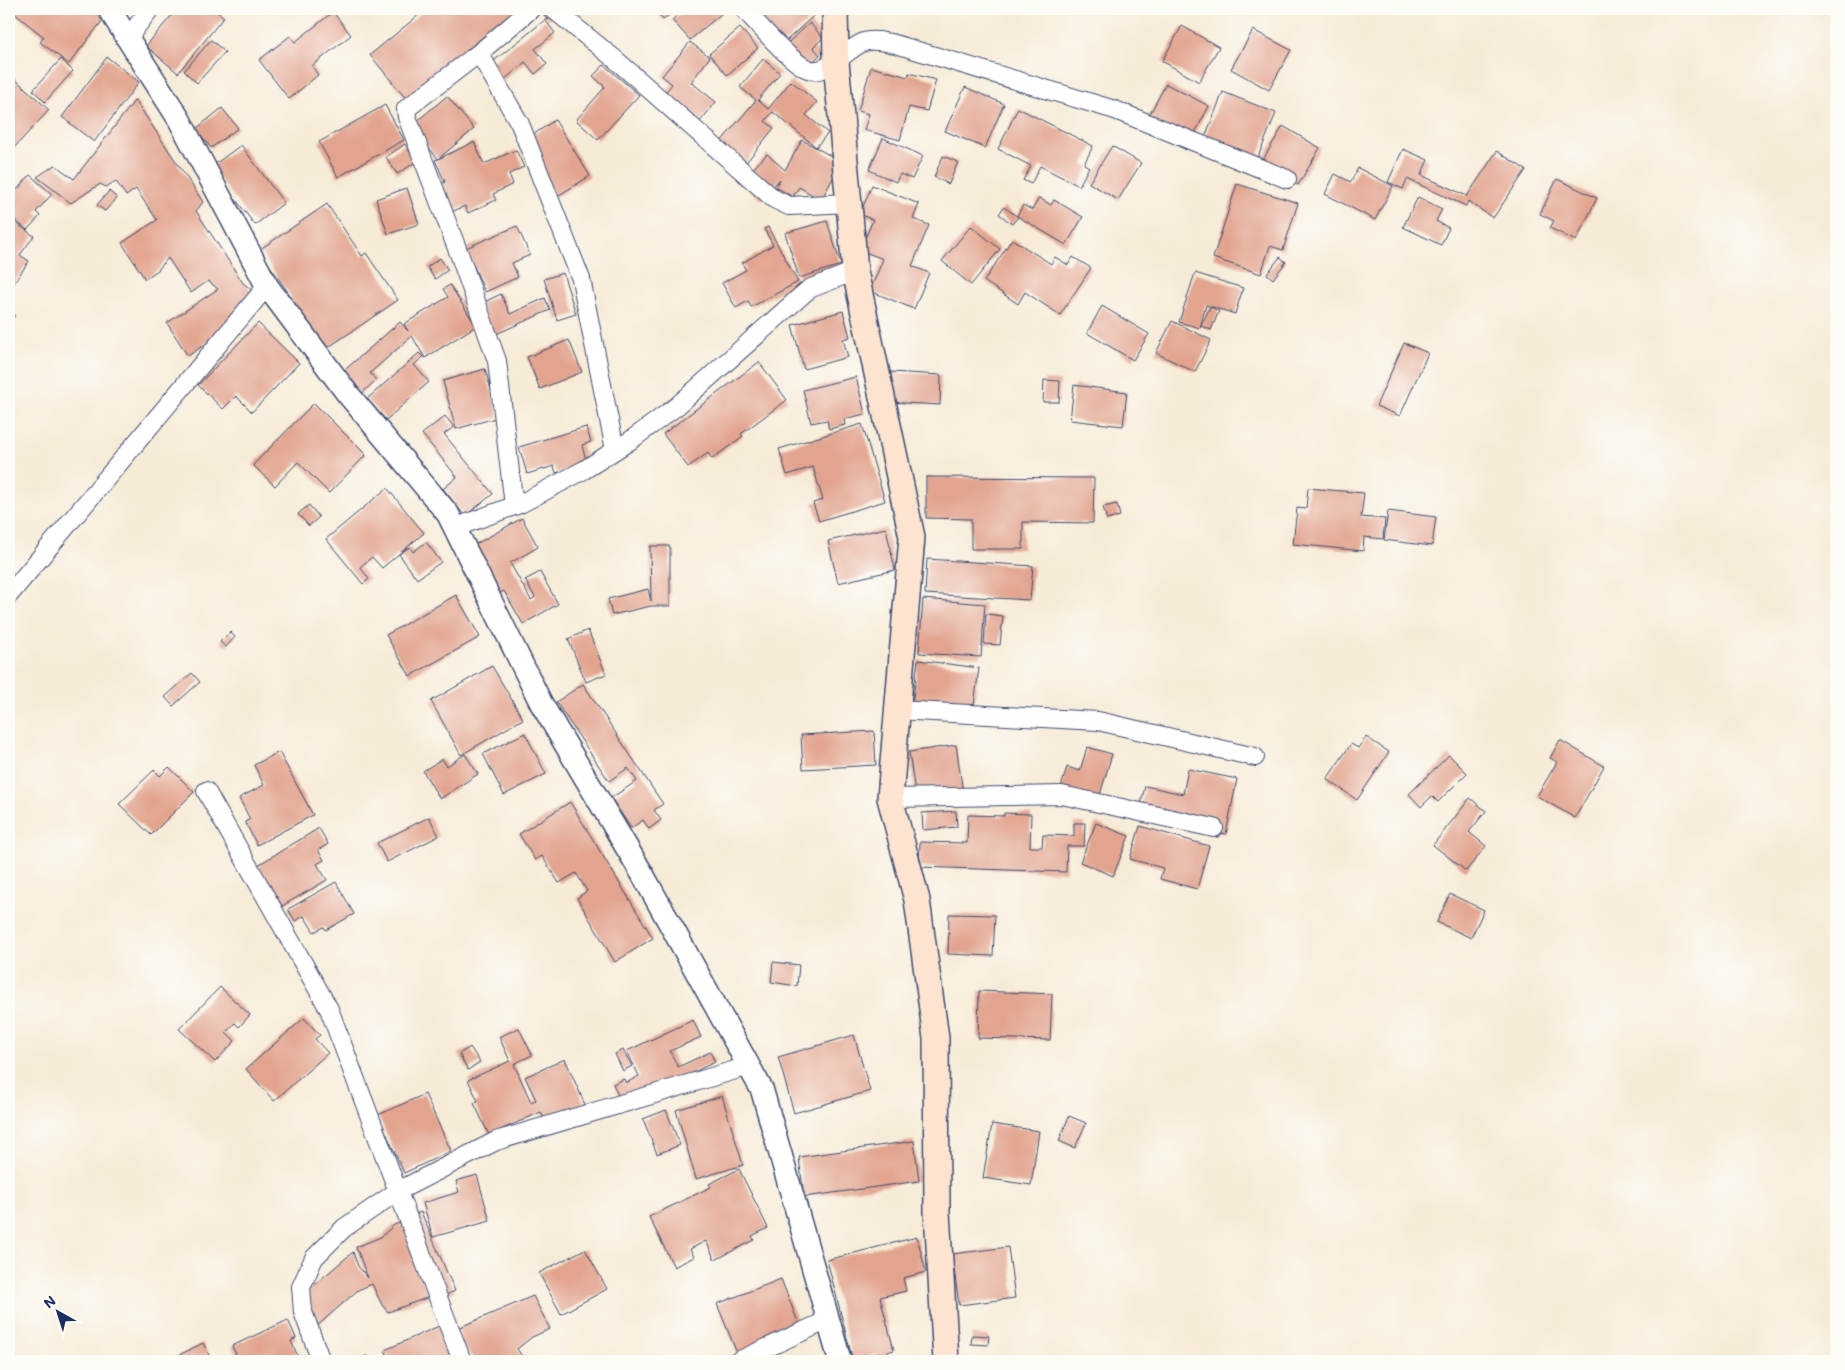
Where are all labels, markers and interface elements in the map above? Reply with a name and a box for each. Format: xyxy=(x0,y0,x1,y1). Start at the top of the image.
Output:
north arrow xyxy=(32,1288,82,1338)
text: N xyxy=(39,1291,60,1312)

